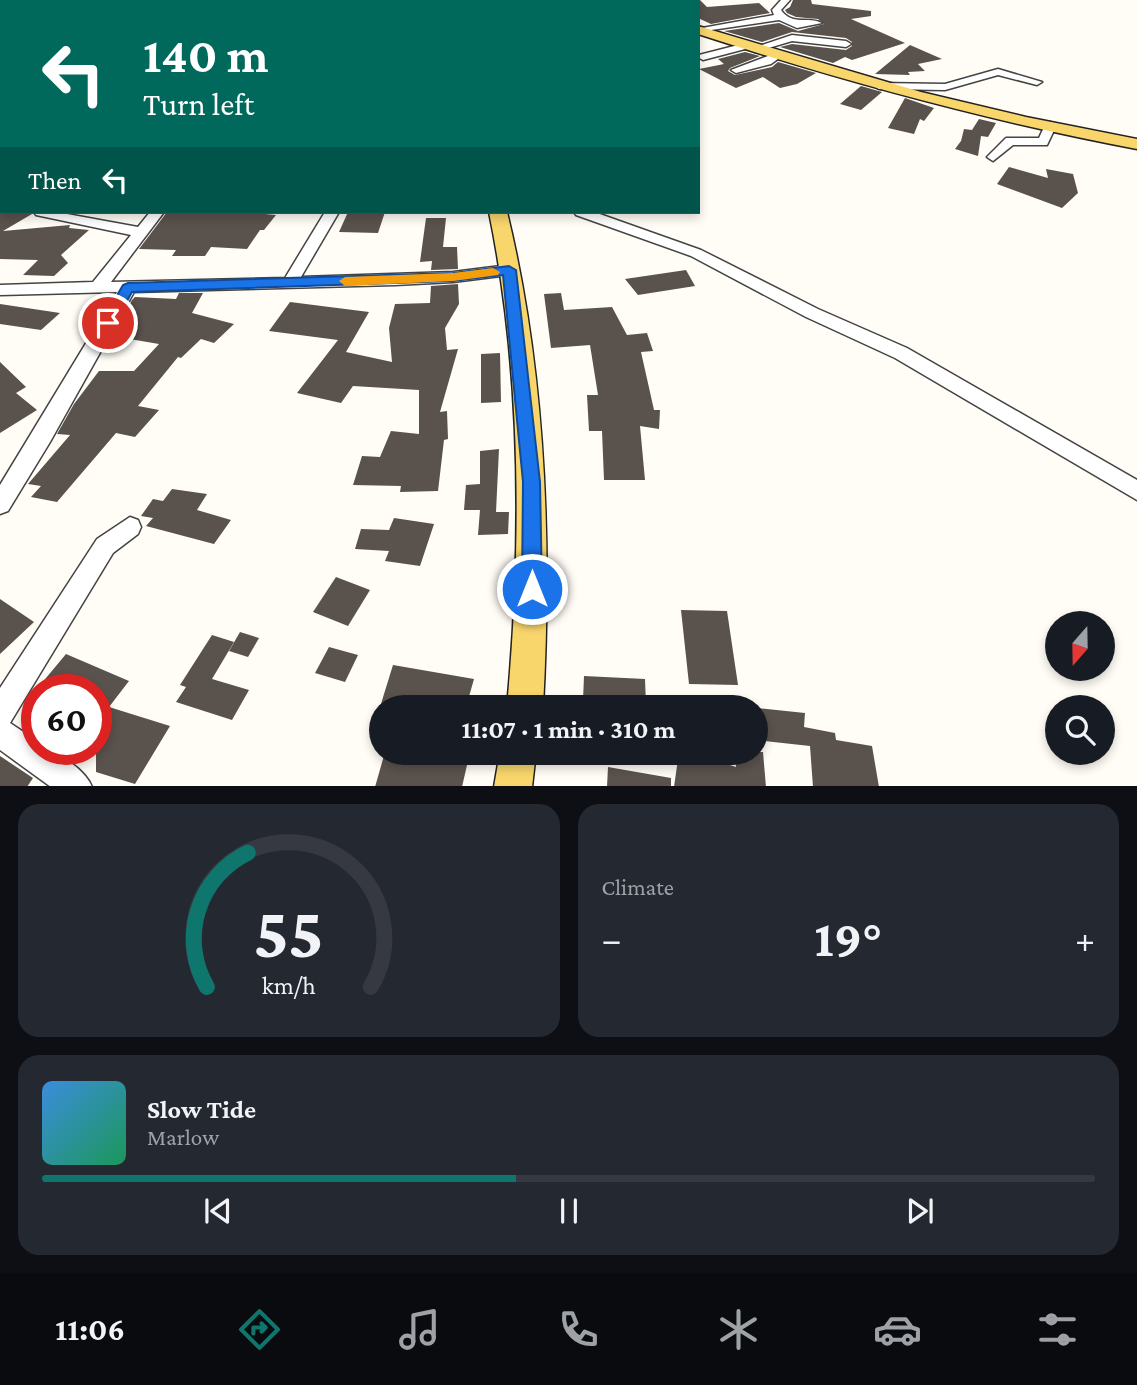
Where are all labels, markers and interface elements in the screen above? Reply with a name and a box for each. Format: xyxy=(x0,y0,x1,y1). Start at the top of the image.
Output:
icon: left xyxy=(28,28,119,119)
text: 140 m xyxy=(143,28,268,83)
text: Turn left xyxy=(143,86,254,122)
icon: left xyxy=(96,161,134,199)
text: Then xyxy=(28,166,82,195)
pin xyxy=(78,293,138,353)
icon: arrive xyxy=(89,304,127,342)
position arrow xyxy=(495,552,569,626)
north arrow xyxy=(1045,611,1115,681)
map controls xyxy=(1045,611,1115,765)
speed limit sign: 60 xyxy=(21,674,112,765)
button: search xyxy=(1045,695,1115,765)
text: 11:07 · 1 min · 310 m xyxy=(461,715,676,744)
text: Climate xyxy=(602,874,674,900)
text: 55 xyxy=(254,892,324,973)
text: 19° xyxy=(814,909,882,967)
text: − xyxy=(602,918,622,960)
text: + xyxy=(1075,918,1095,960)
text: km/h xyxy=(262,971,316,998)
text: Slow Tide xyxy=(147,1095,256,1124)
text: Marlow xyxy=(147,1124,219,1150)
icon: previous xyxy=(199,1192,237,1230)
icon: pause xyxy=(550,1192,588,1230)
icon: next xyxy=(901,1192,939,1230)
icon: directions xyxy=(235,1305,284,1354)
icon: music xyxy=(395,1305,444,1354)
icon: phone xyxy=(554,1305,603,1354)
icon: climate xyxy=(714,1305,763,1354)
icon: car xyxy=(873,1305,922,1354)
icon: filters xyxy=(1033,1305,1082,1354)
text: 11:06 xyxy=(55,1311,125,1347)

